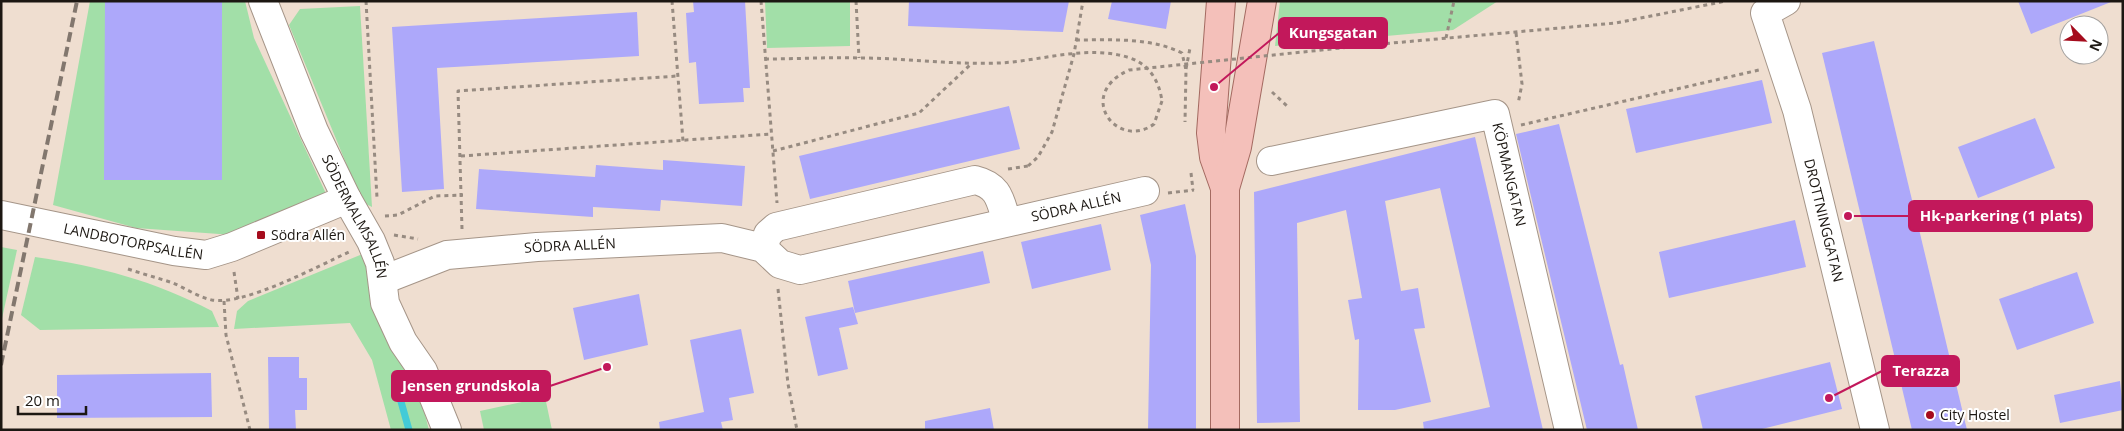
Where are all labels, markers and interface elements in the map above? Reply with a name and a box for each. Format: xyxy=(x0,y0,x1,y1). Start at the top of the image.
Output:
north arrow xyxy=(2059,15,2109,65)
callout: Kungsgatan xyxy=(1279,18,1387,48)
text: Kungsgatan xyxy=(1289,22,1377,42)
text: N xyxy=(2085,36,2107,55)
street label: KÖPMANGATAN xyxy=(1488,121,1531,228)
street label: SÖDERMALMSALLÉN xyxy=(318,151,392,280)
street label: DROTTNINGGATAN xyxy=(1800,157,1849,284)
street label: SÖDRA ALLÉN xyxy=(1029,187,1123,226)
callout: Hk-parkering (1 plats) xyxy=(1909,201,2092,231)
text: Hk-parkering (1 plats) xyxy=(1920,205,2082,225)
street label: LANDBOTORPSALLÉN xyxy=(62,218,204,264)
place label: Södra Allén xyxy=(271,225,345,244)
marker: Södra Allén xyxy=(255,229,267,241)
street label: SÖDRA ALLÉN xyxy=(523,233,616,257)
callout: Terazza xyxy=(1882,356,1959,386)
text: Terazza xyxy=(1892,360,1950,380)
callout: Jensen grundskola xyxy=(392,371,550,401)
text: Jensen grundskola xyxy=(400,375,540,395)
scale bar xyxy=(18,384,85,416)
text: 20 m xyxy=(25,390,60,410)
place label: City Hostel xyxy=(1940,405,2010,424)
marker: City Hostel xyxy=(1924,409,1936,421)

